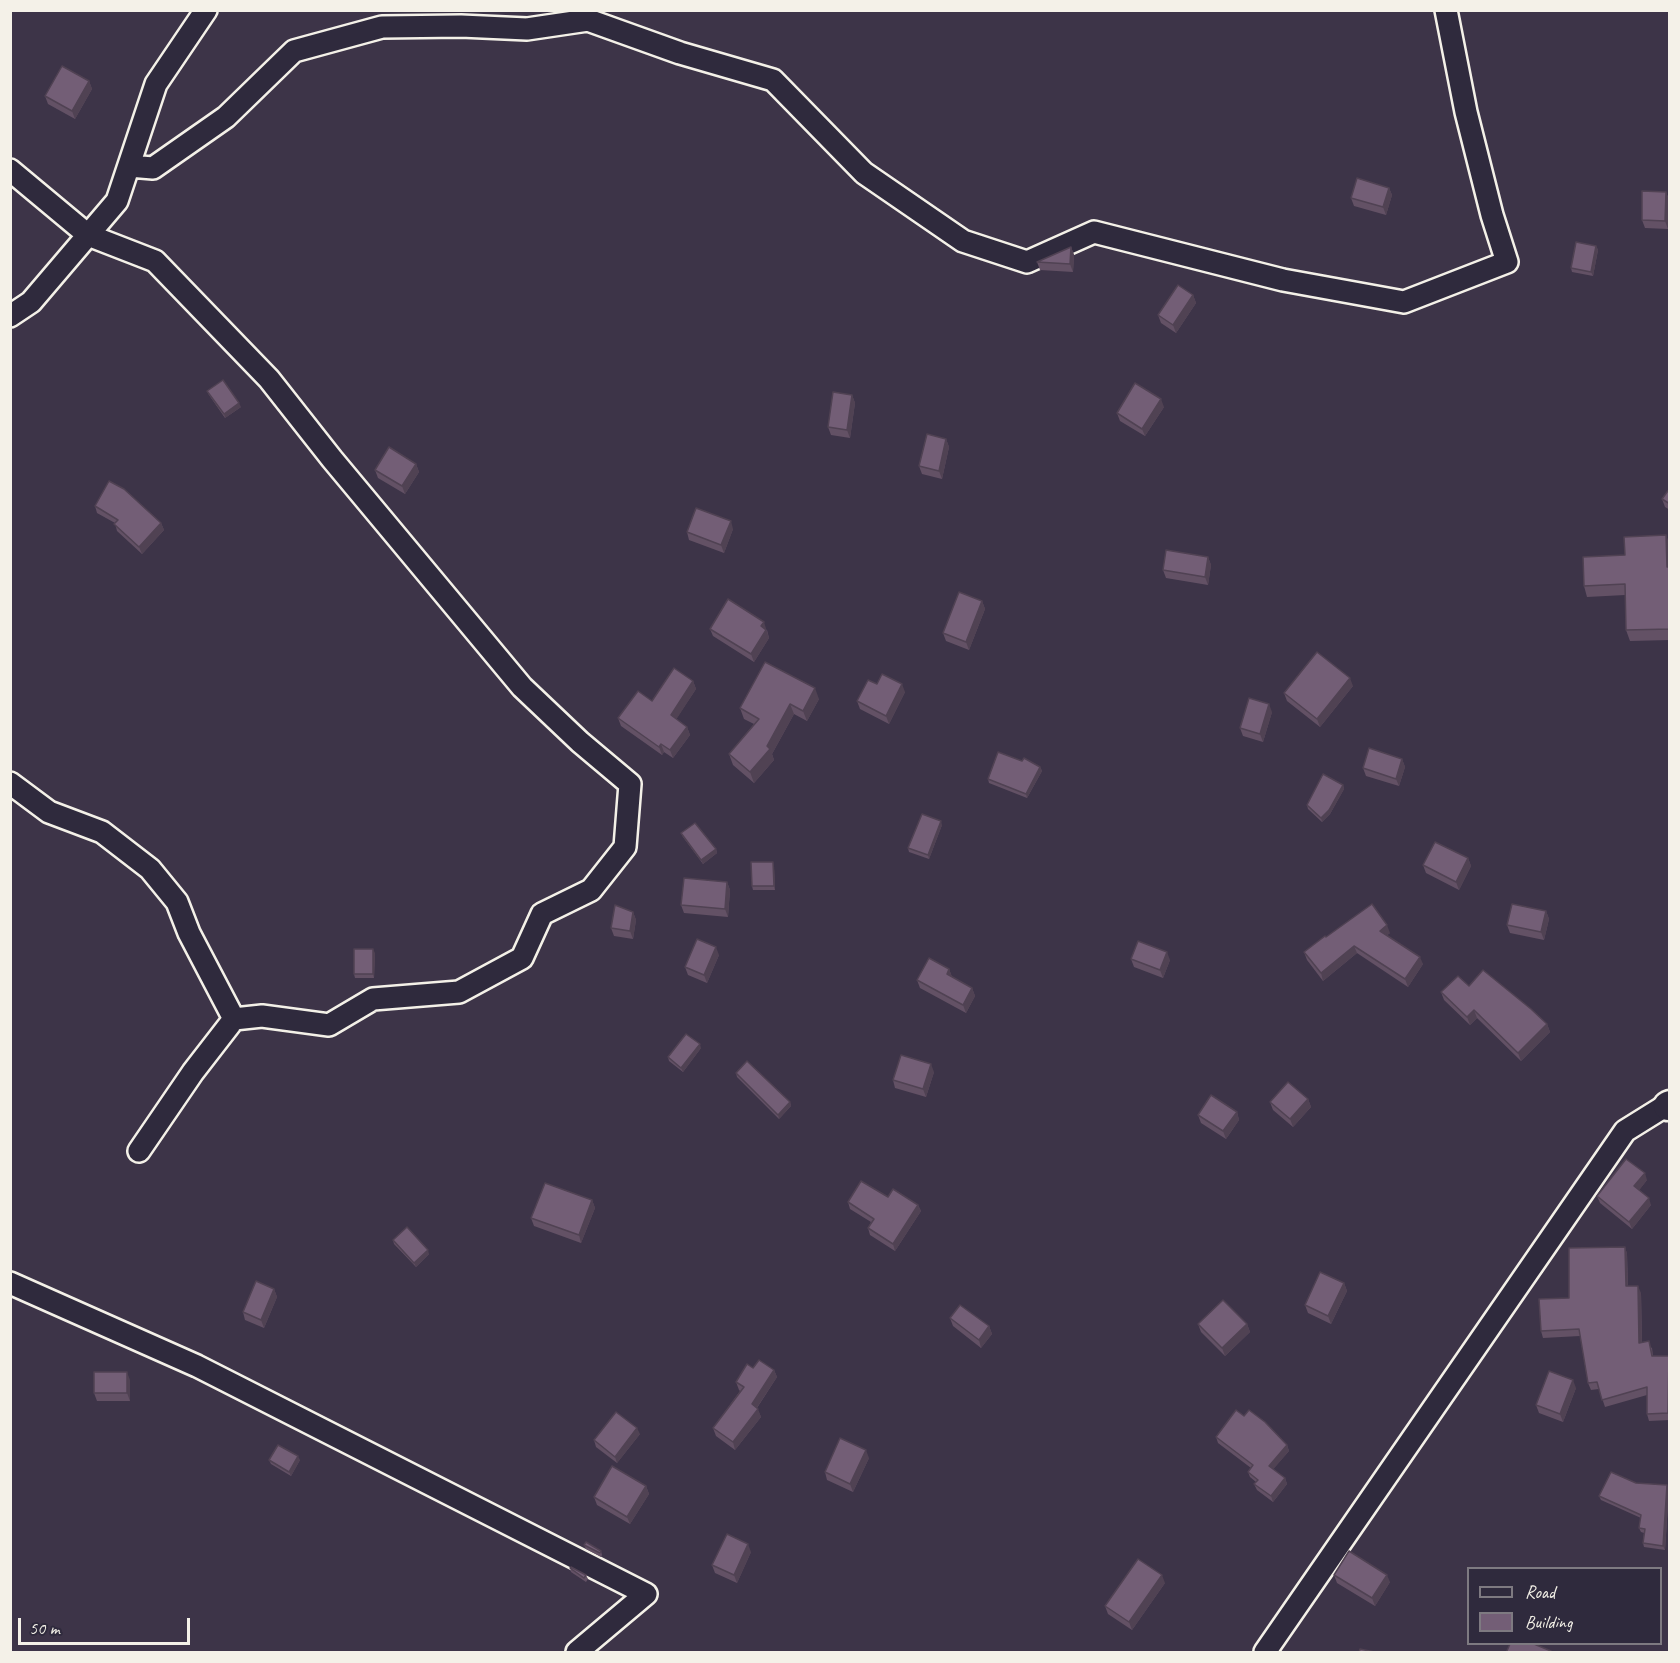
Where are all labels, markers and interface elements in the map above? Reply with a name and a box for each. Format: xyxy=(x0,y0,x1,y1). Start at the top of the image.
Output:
legend xyxy=(1467,1567,1662,1645)
text: Road xyxy=(1525,1581,1555,1603)
scale bar xyxy=(21,1606,194,1644)
text: Building xyxy=(1525,1611,1572,1633)
text: 50 m xyxy=(29,1617,60,1639)

